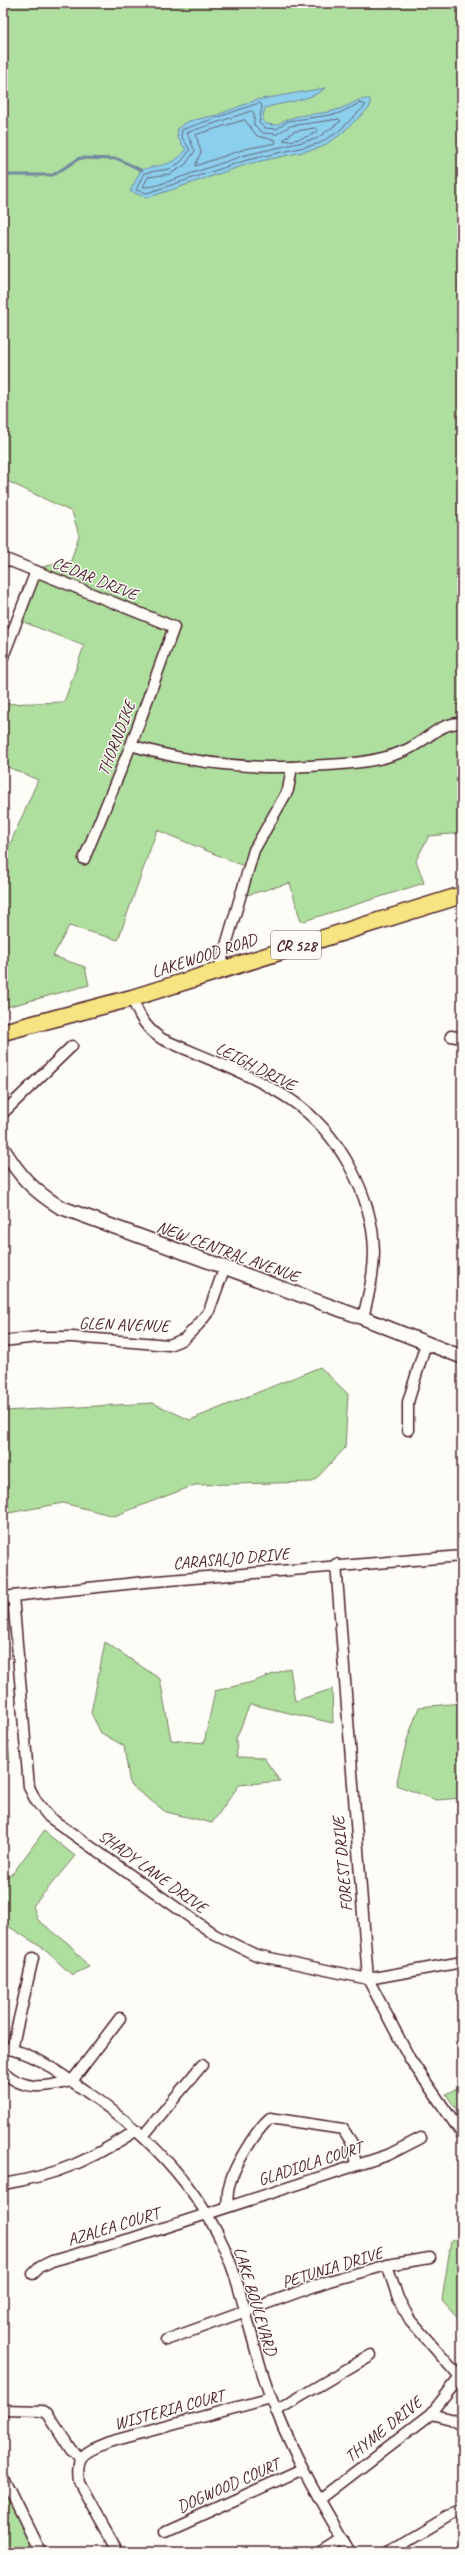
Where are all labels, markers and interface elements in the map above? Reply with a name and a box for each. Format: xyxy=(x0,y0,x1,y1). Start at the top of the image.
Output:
street label: CEDAR DRIVE xyxy=(49,552,142,606)
street label: THORNDIKE xyxy=(93,695,141,779)
street label: LAKEWOOD ROAD xyxy=(149,928,262,982)
road number: CR 528 xyxy=(271,931,321,959)
street label: LEIGH DRIVE xyxy=(212,1037,301,1096)
street label: NEW CENTRAL AVENUE xyxy=(154,1216,304,1288)
street label: GLEN AVENUE xyxy=(79,1312,172,1337)
street label: CARASALJO DRIVE xyxy=(172,1543,293,1574)
street label: FOREST DRIVE xyxy=(328,1813,357,1912)
street label: SHADY LANE DRIVE xyxy=(94,1825,213,1919)
street label: GLADIOLA COURT xyxy=(255,2136,368,2190)
street label: AZALEA COURT xyxy=(65,2201,166,2250)
street label: PETUNIA DRIVE xyxy=(279,2241,388,2293)
street label: LAKE BOULEVARD xyxy=(229,2244,283,2360)
street label: WISTERIA COURT xyxy=(112,2384,229,2434)
street label: THYME DRIVE xyxy=(340,2390,428,2467)
street label: DOGWOOD COURT xyxy=(174,2452,285,2517)

